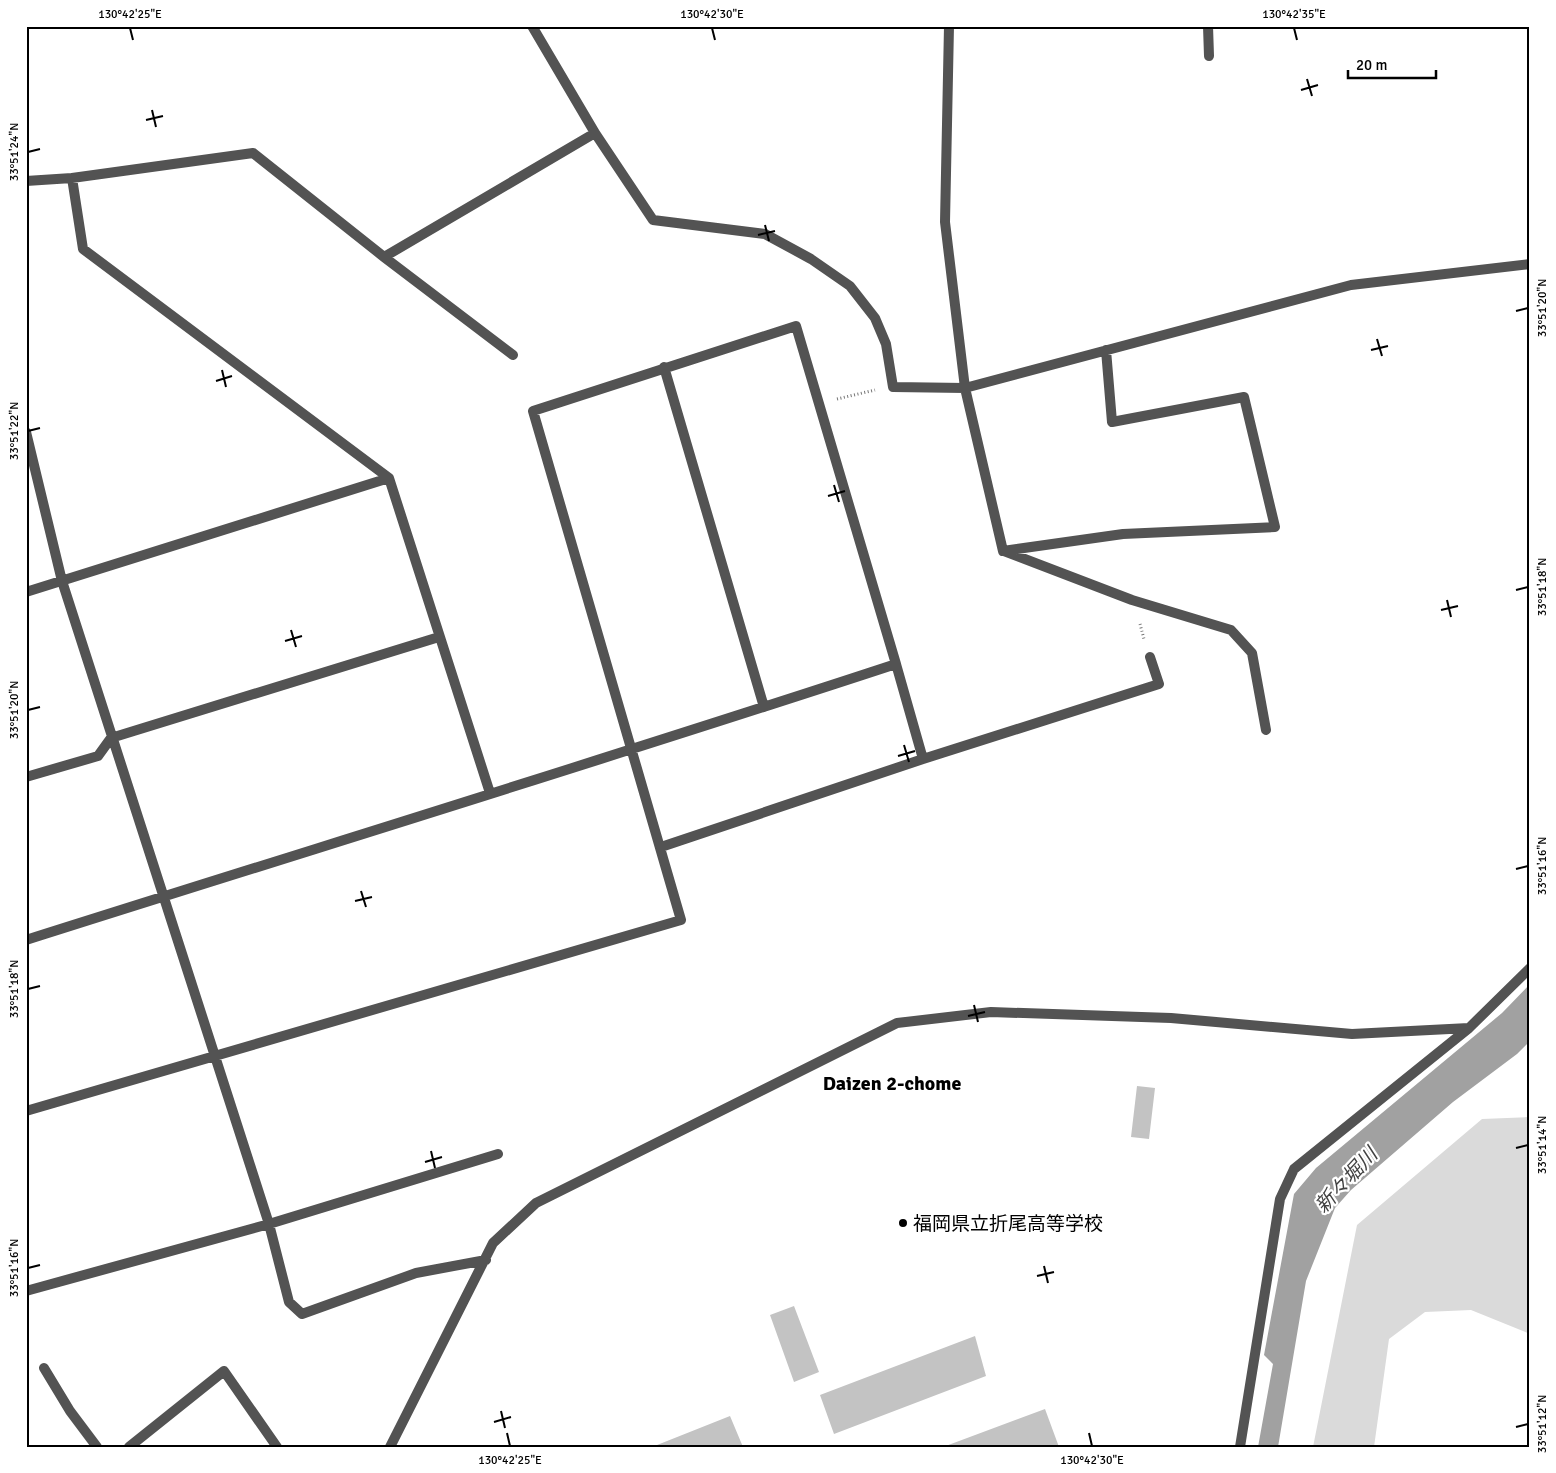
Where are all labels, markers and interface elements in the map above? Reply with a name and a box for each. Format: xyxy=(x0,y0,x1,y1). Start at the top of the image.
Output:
text: 130°42'25"E xyxy=(98,7,162,22)
text: 130°42'30"E xyxy=(680,7,744,22)
text: 130°42'35"E xyxy=(1262,7,1326,22)
scale bar xyxy=(1348,48,1436,80)
text: 20 m xyxy=(1356,56,1387,74)
text: 33°51'24"N xyxy=(7,123,22,181)
text: 33°51'20"N xyxy=(1535,279,1550,337)
text: 33°51'22"N xyxy=(7,402,22,460)
text: 33°51'18"N xyxy=(1535,558,1550,616)
text: 33°51'20"N xyxy=(7,681,22,739)
text: 33°51'16"N xyxy=(1535,837,1550,895)
text: 33°51'18"N xyxy=(7,960,22,1018)
district label: Daizen 2-chome xyxy=(823,1071,961,1096)
text: 33°51'14"N xyxy=(1535,1116,1550,1174)
water label: 新々堀川 xyxy=(1310,1141,1384,1218)
place label: 福岡県立折尾高等学校 xyxy=(913,1212,1103,1236)
marker: 福岡県立折尾高等学校 xyxy=(897,1217,909,1229)
text: 33°51'16"N xyxy=(7,1239,22,1297)
text: 33°51'12"N xyxy=(1535,1395,1550,1453)
text: 130°42'25"E xyxy=(478,1453,542,1468)
text: 130°42'30"E xyxy=(1060,1453,1124,1468)

